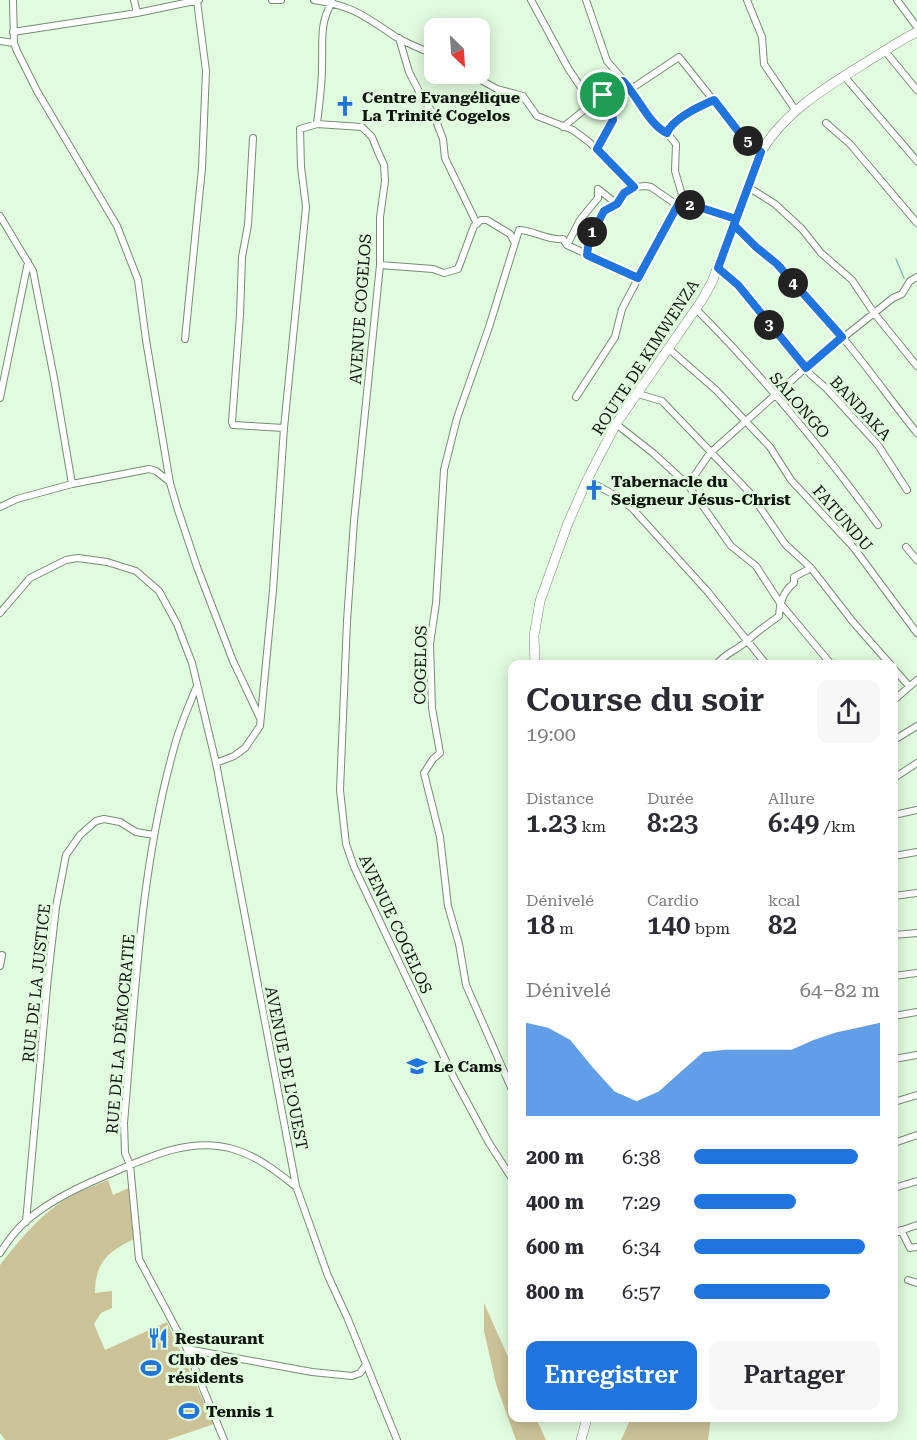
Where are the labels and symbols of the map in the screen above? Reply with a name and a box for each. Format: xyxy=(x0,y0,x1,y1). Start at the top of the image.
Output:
north arrow xyxy=(424,18,490,84)
pin xyxy=(577,69,628,120)
place label: Centre Evangélique La Trinité Cogelos xyxy=(362,88,520,125)
church icon: Centre Evangélique La Trinité Cogelos xyxy=(333,94,357,118)
pin: 5 xyxy=(733,126,763,156)
pin: 2 xyxy=(675,190,705,220)
pin: 1 xyxy=(577,217,607,247)
street label: AVENUE COGELOS xyxy=(346,233,375,385)
pin: 4 xyxy=(778,268,808,298)
street label: ROUTE DE KIMWENZA xyxy=(588,275,703,439)
pin: 3 xyxy=(754,310,784,340)
street label: SALONGO xyxy=(766,368,834,442)
street label: BANDAKA xyxy=(826,372,896,445)
place label: Tabernacle du Seigneur Jésus-Christ xyxy=(611,472,791,509)
church icon: Tabernacle du Seigneur Jésus-Christ xyxy=(582,478,606,502)
street label: FATUNDU xyxy=(809,481,877,555)
street label: COGELOS xyxy=(410,625,431,705)
street label: AVENUE COGELOS xyxy=(355,852,436,997)
street label: RUE DE LA JUSTICE xyxy=(19,903,54,1063)
street label: RUE DE LA DÉMOCRATIE xyxy=(102,933,139,1135)
street label: AVENUE DE L'OUEST xyxy=(261,985,312,1152)
school or university icon: Le Cams xyxy=(405,1054,429,1078)
place label: Le Cams xyxy=(434,1057,502,1076)
restaurant icon: Restaurant xyxy=(146,1326,170,1350)
place label: Restaurant xyxy=(175,1329,265,1348)
place label: Club des résidents xyxy=(168,1350,244,1387)
sports icon: Club des résidents xyxy=(139,1356,163,1380)
sports icon: Tennis 1 xyxy=(177,1399,201,1423)
place label: Tennis 1 xyxy=(206,1402,274,1421)

